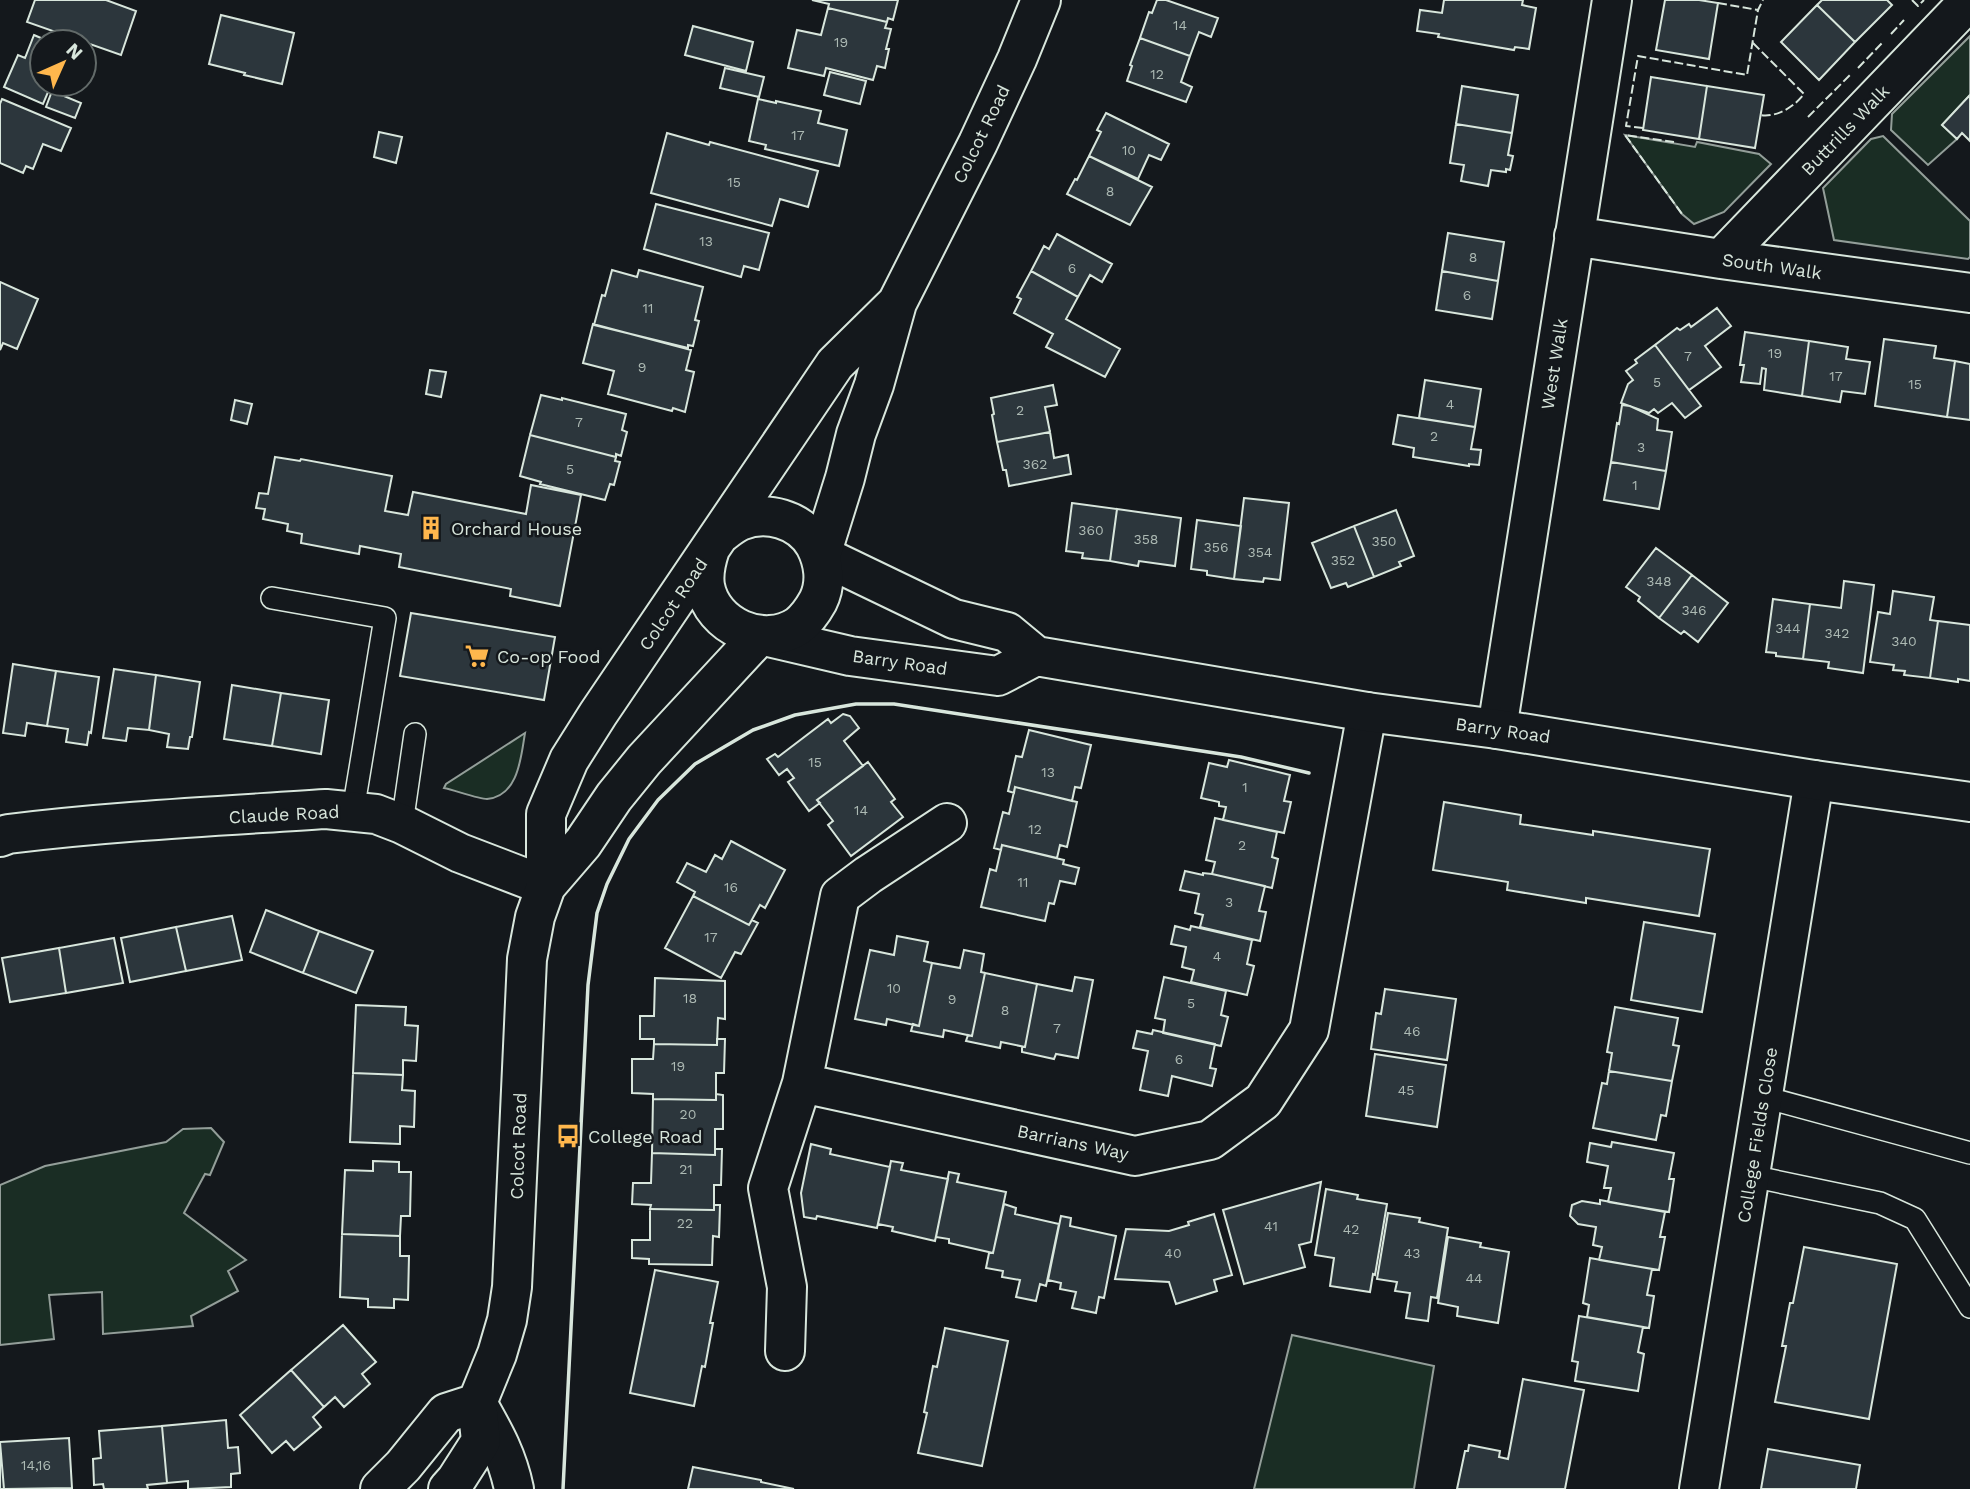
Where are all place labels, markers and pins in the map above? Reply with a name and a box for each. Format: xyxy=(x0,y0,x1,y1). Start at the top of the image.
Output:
building icon: Orchard House xyxy=(417,514,445,542)
place label: Orchard House xyxy=(451,518,582,539)
supermarket icon: Co-op Food xyxy=(463,642,491,670)
place label: Co-op Food xyxy=(497,646,600,667)
bus stop icon: College Road xyxy=(554,1122,582,1150)
place label: College Road xyxy=(588,1126,703,1147)

